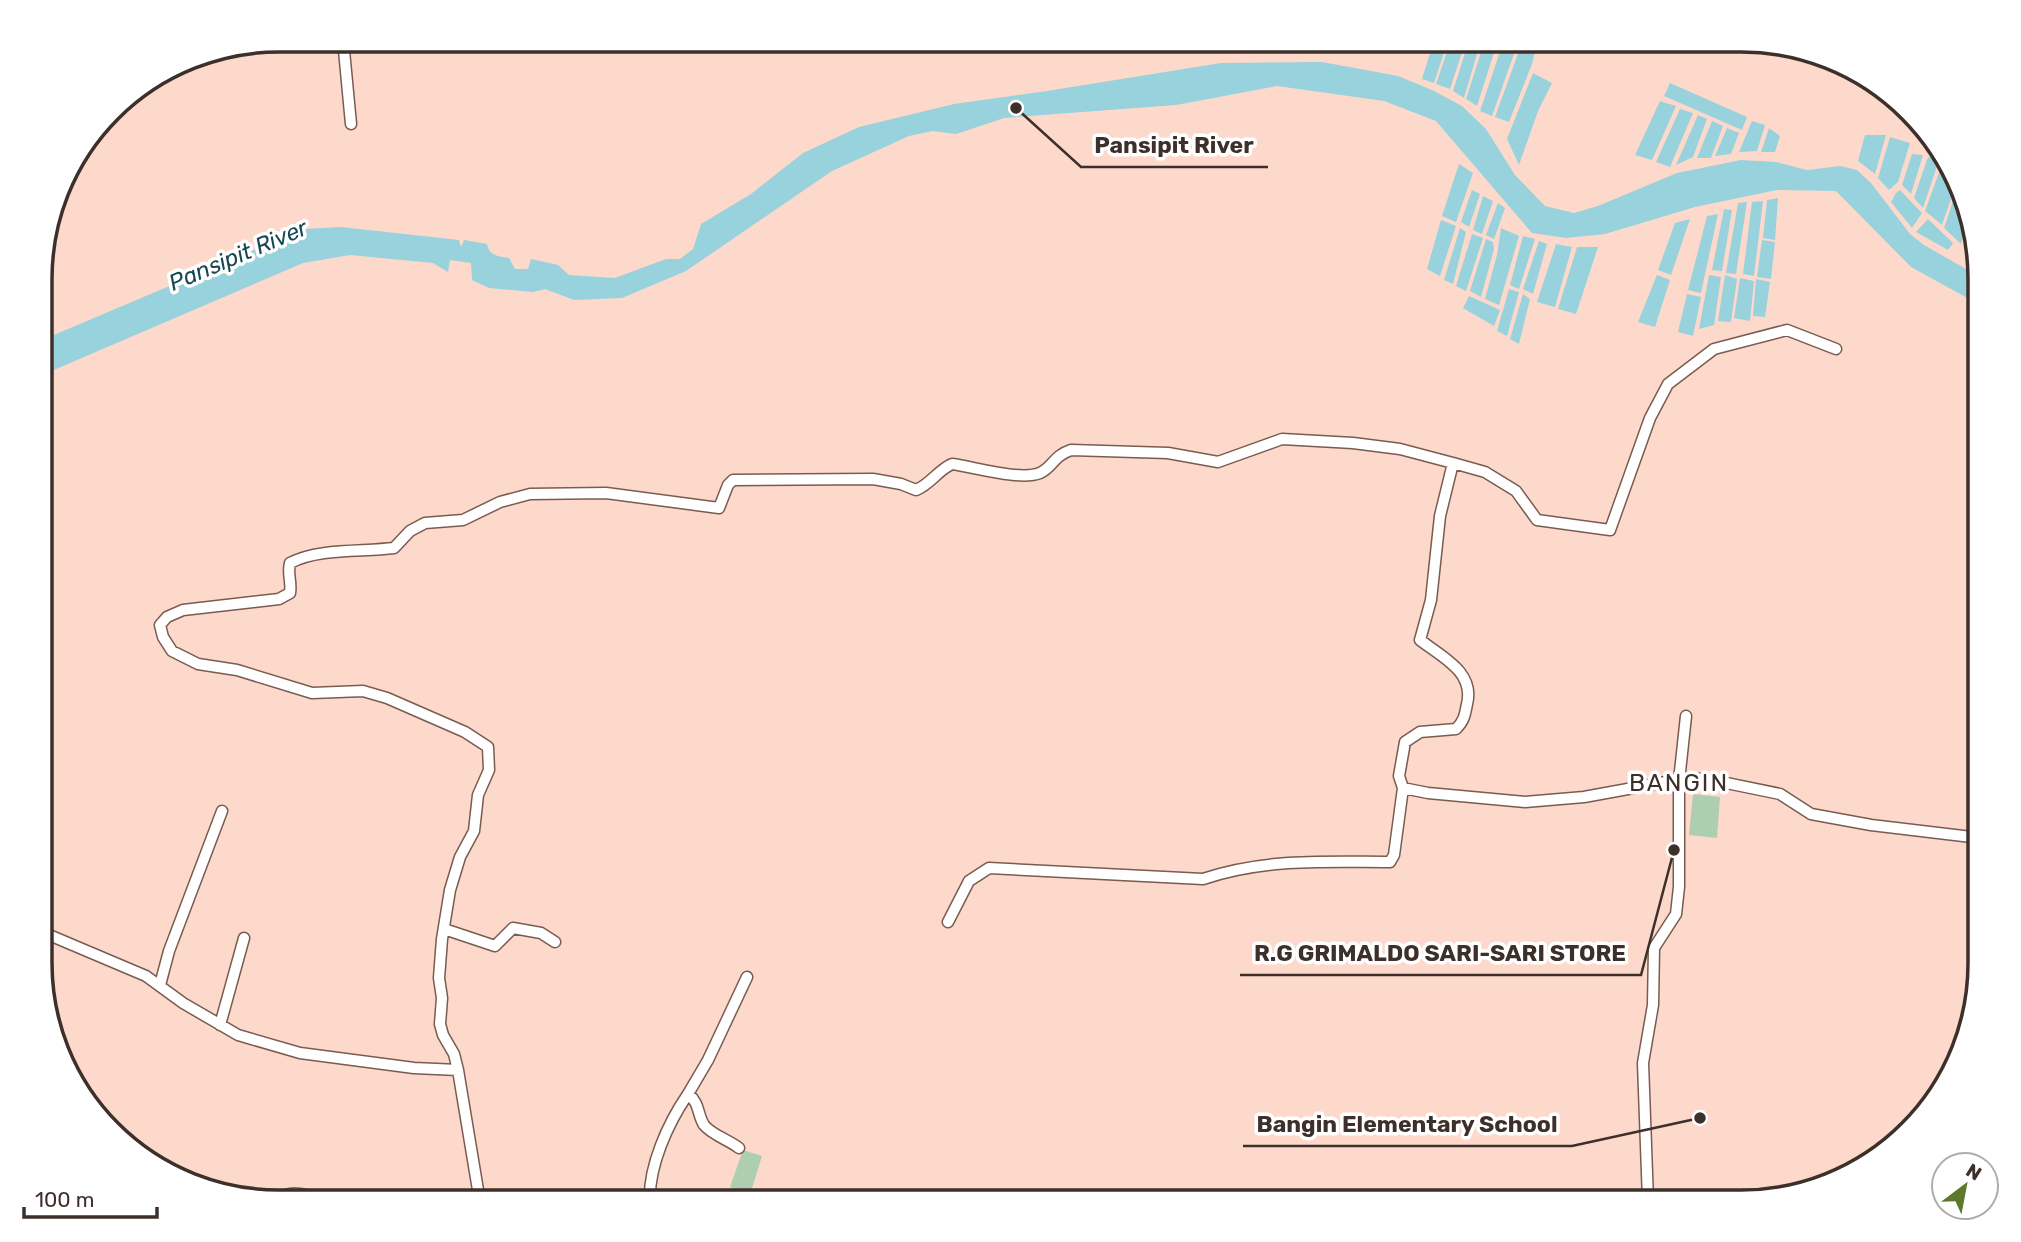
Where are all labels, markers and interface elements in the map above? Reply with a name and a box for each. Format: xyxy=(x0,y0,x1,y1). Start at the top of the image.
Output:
callout: Pansipit River xyxy=(1081,123,1268,167)
text: Pansipit River xyxy=(1094,131,1254,159)
water label: Pansipit River xyxy=(164,213,313,297)
district label: BANGIN xyxy=(1629,769,1729,797)
callout: R.G GRIMALDO SARI-SARI STORE xyxy=(1240,931,1641,975)
text: R.G GRIMALDO SARI-SARI STORE xyxy=(1254,939,1626,967)
callout: Bangin Elementary School xyxy=(1243,1102,1572,1146)
text: Bangin Elementary School xyxy=(1257,1110,1558,1138)
north arrow xyxy=(1930,1151,2000,1221)
text: N xyxy=(1962,1159,1986,1185)
scale bar xyxy=(24,1176,158,1220)
text: 100 m xyxy=(35,1187,94,1212)

